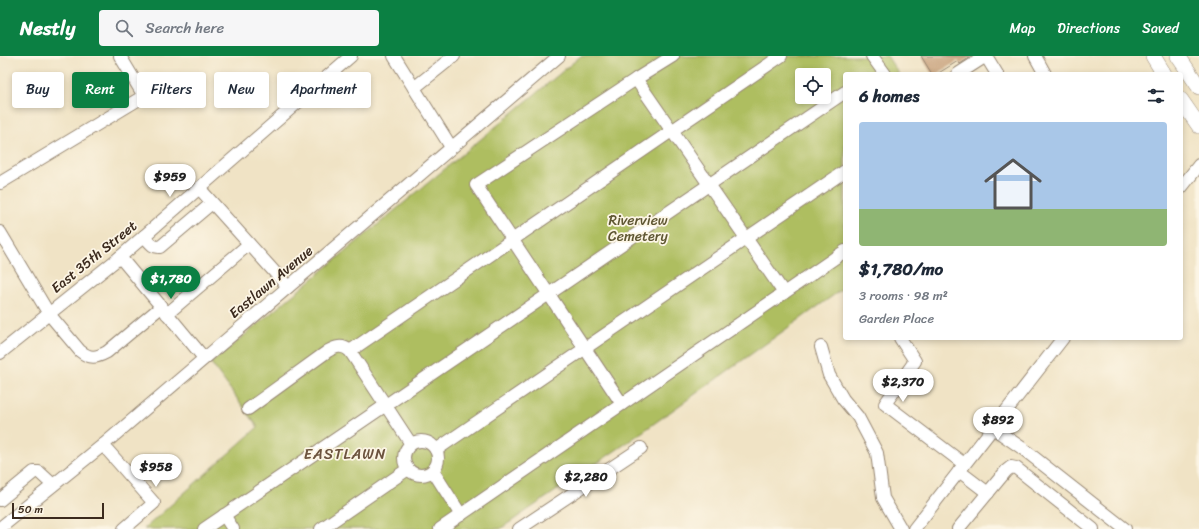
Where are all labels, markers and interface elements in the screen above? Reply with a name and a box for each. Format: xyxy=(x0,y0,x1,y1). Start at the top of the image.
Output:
search box xyxy=(99,10,379,46)
text: Nestly xyxy=(20,12,75,45)
text: Search here xyxy=(145,15,224,41)
text: Map xyxy=(1009,16,1035,41)
text: Directions xyxy=(1057,16,1120,41)
text: Saved xyxy=(1142,16,1179,41)
icon: search xyxy=(113,17,135,39)
map controls xyxy=(795,68,831,104)
button: locate xyxy=(795,68,831,104)
chip: Buy xyxy=(12,72,64,108)
chip: Rent xyxy=(72,72,129,108)
chip: Filters xyxy=(137,72,206,108)
chip: New xyxy=(214,72,269,108)
chip: Apartment xyxy=(277,72,371,108)
text: 6 homes xyxy=(859,81,919,111)
icon: filters xyxy=(1145,85,1167,107)
icon: home xyxy=(977,148,1049,220)
pin: $959 xyxy=(146,164,194,198)
text: $959 xyxy=(154,165,186,188)
park label: Riverview Cemetery xyxy=(608,208,669,249)
street label: East 35th Street xyxy=(45,214,143,300)
street label: Eastlawn Avenue xyxy=(223,239,319,325)
text: $1,780/mo xyxy=(859,254,943,284)
pin: $1,780 xyxy=(138,266,204,300)
text: $1,780 xyxy=(150,267,192,290)
text: 3 rooms · 98 m² xyxy=(859,284,948,307)
text: Garden Place xyxy=(859,307,934,330)
pin: $2,370 xyxy=(870,369,936,403)
text: $2,370 xyxy=(882,370,924,393)
pin: $892 xyxy=(974,407,1022,441)
text: $892 xyxy=(982,408,1014,431)
district label: EASTLAWN xyxy=(304,441,386,467)
pin: $958 xyxy=(132,454,180,488)
text: $958 xyxy=(140,455,172,478)
pin: $2,280 xyxy=(553,464,619,498)
text: $2,280 xyxy=(564,465,608,488)
text: 50 m xyxy=(18,500,43,519)
scale bar xyxy=(12,501,104,520)

